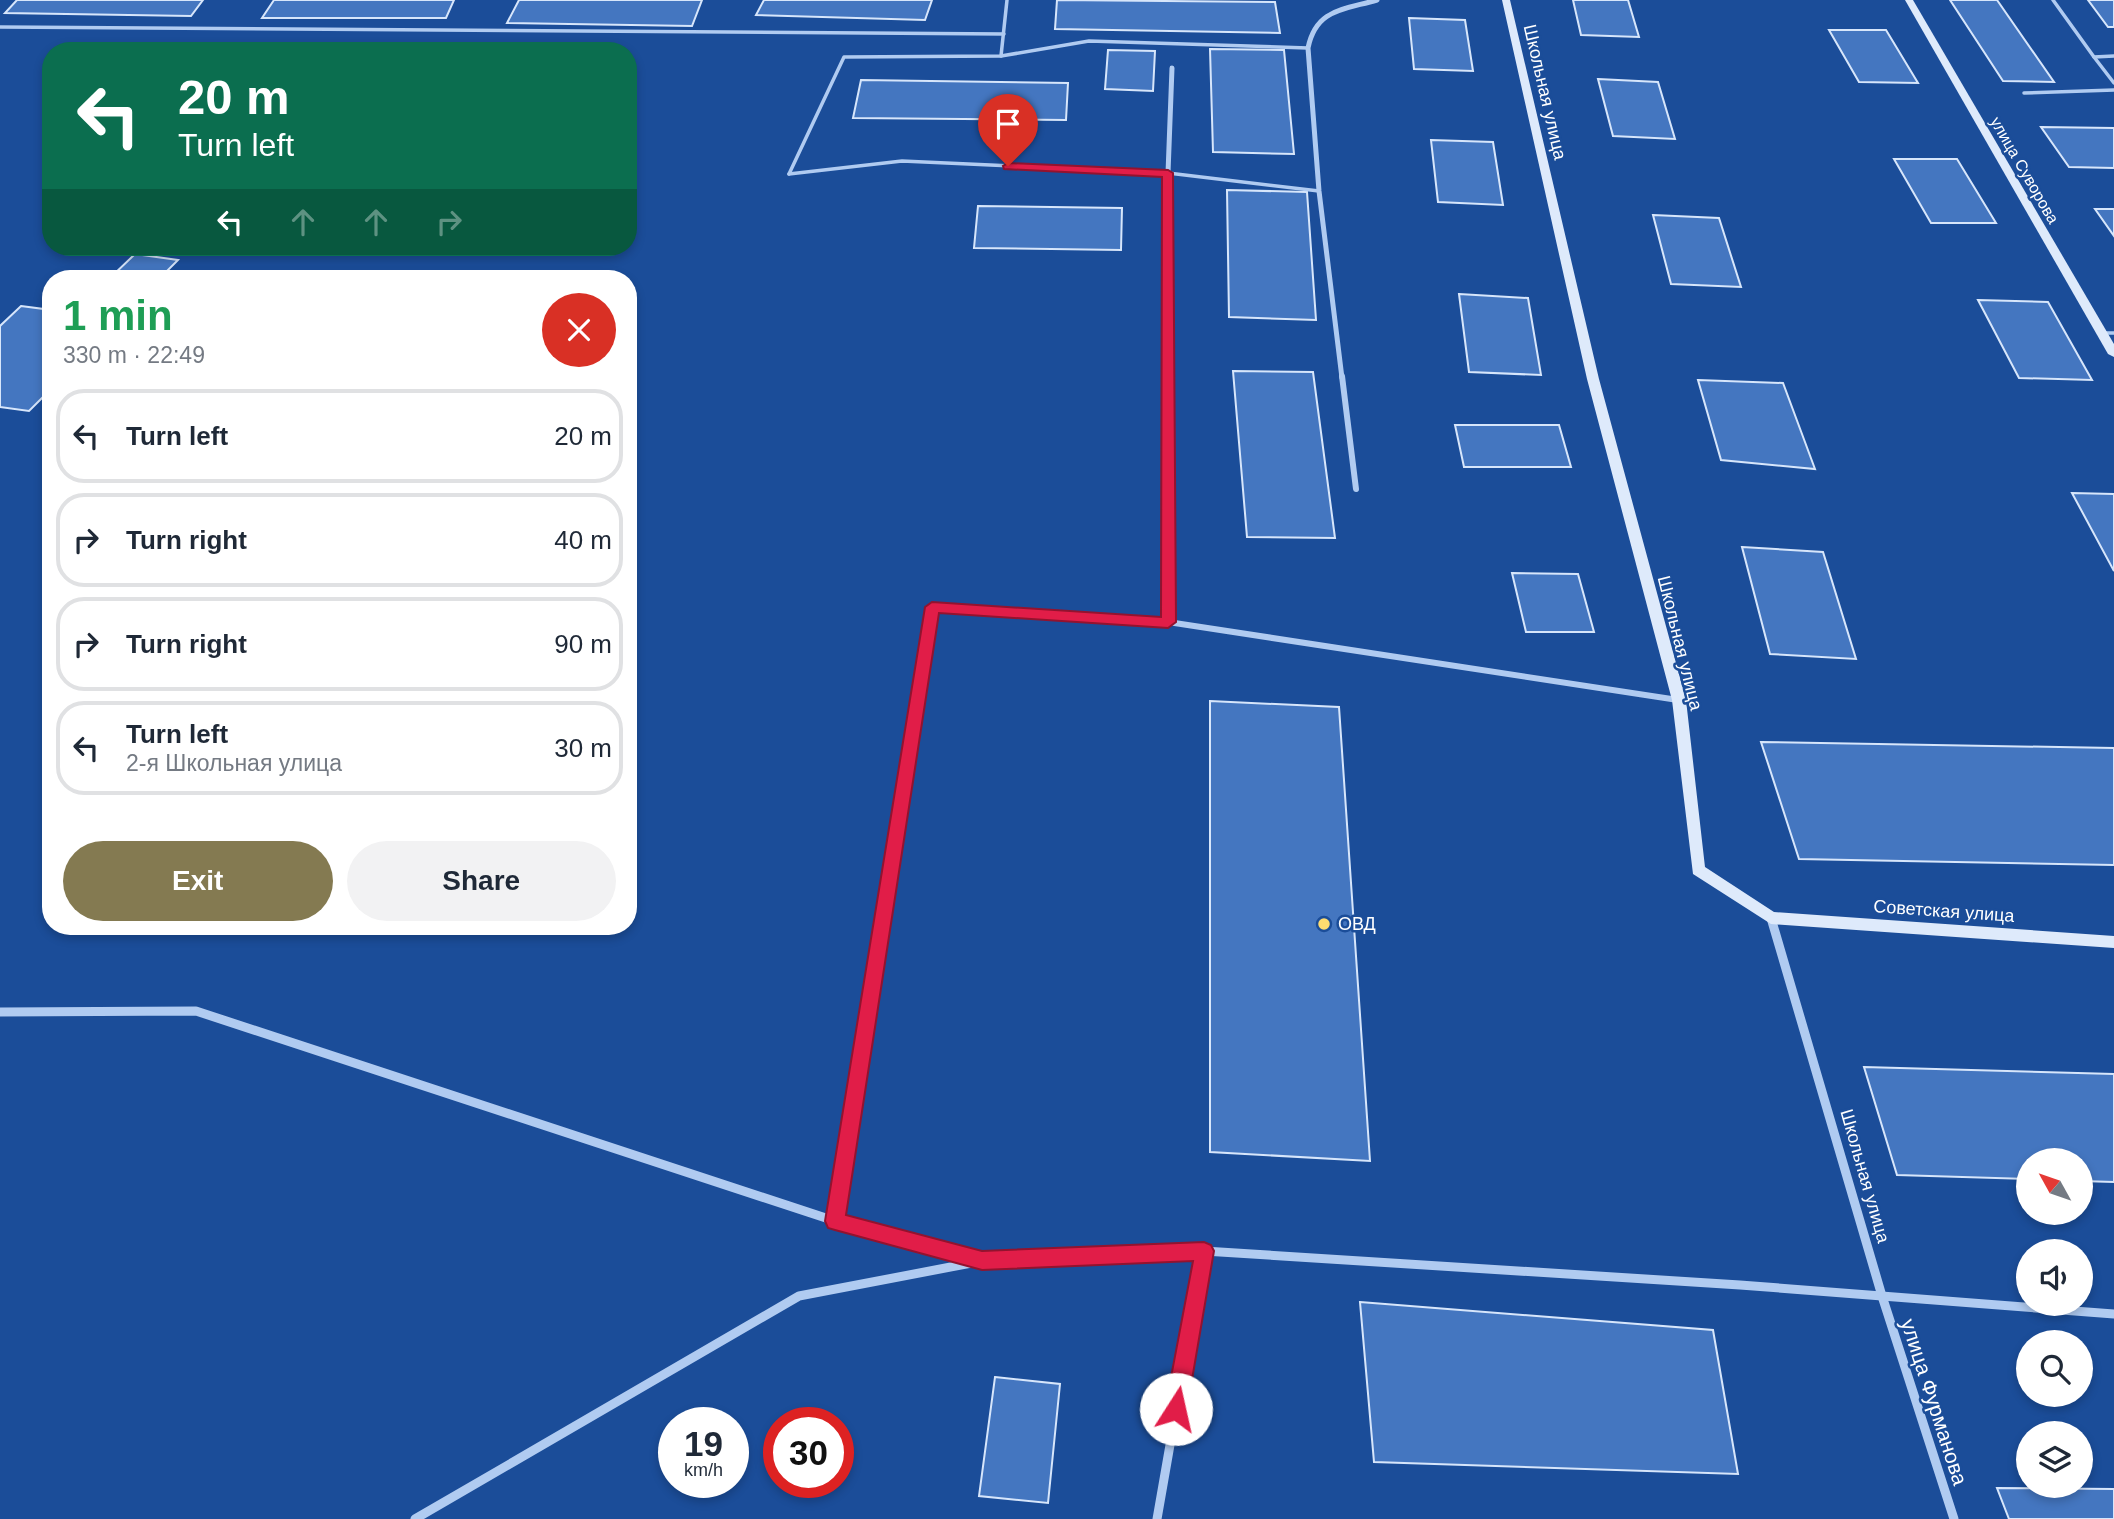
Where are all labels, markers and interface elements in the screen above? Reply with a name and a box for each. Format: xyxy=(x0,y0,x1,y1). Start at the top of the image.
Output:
street label: Школьная улица xyxy=(1520,22,1571,163)
icon: left xyxy=(63,70,154,161)
text: 20 m xyxy=(178,70,290,124)
pin xyxy=(978,94,1038,166)
icon: arrive xyxy=(989,105,1027,143)
street label: улица Суворова xyxy=(1987,114,2062,227)
text: Turn left xyxy=(178,127,294,163)
icon: left xyxy=(211,203,249,241)
icon: ahead xyxy=(284,203,322,241)
icon: ahead xyxy=(357,203,395,241)
icon: right xyxy=(430,203,468,241)
text: 1 min xyxy=(63,292,173,339)
button: close xyxy=(542,293,616,367)
text: 330 m · 22:49 xyxy=(63,342,205,368)
icon: left xyxy=(67,417,105,455)
text: Turn left xyxy=(126,421,228,451)
text: 20 m xyxy=(554,421,612,451)
icon: right xyxy=(67,521,105,559)
text: Turn right xyxy=(126,525,247,555)
text: 40 m xyxy=(554,525,612,555)
street label: Школьная улица xyxy=(1654,574,1707,713)
icon: right xyxy=(67,625,105,663)
text: Turn right xyxy=(126,629,247,659)
text: 90 m xyxy=(554,629,612,659)
text: Turn left xyxy=(126,719,228,749)
icon: left xyxy=(67,729,105,767)
text: 30 m xyxy=(554,733,612,763)
text: 2-я Школьная улица xyxy=(126,750,342,776)
button: Exit xyxy=(63,841,333,921)
button: Share xyxy=(347,841,616,921)
street label: Советская улица xyxy=(1873,896,2016,926)
place label: ОВД xyxy=(1338,914,1376,934)
marker: ОВД xyxy=(1316,916,1332,932)
street label: Школьная улица xyxy=(1836,1107,1894,1246)
north arrow xyxy=(2016,1148,2093,1225)
map controls xyxy=(2016,1148,2093,1498)
button: sound xyxy=(2016,1239,2093,1316)
street label: улица Фурманова xyxy=(1897,1316,1972,1488)
button: search xyxy=(2016,1330,2093,1407)
position arrow xyxy=(1139,1372,1213,1446)
speed limit sign: 30 xyxy=(763,1407,854,1498)
button: layers xyxy=(2016,1421,2093,1498)
text: 19 xyxy=(684,1424,723,1463)
text: km/h xyxy=(684,1460,723,1480)

